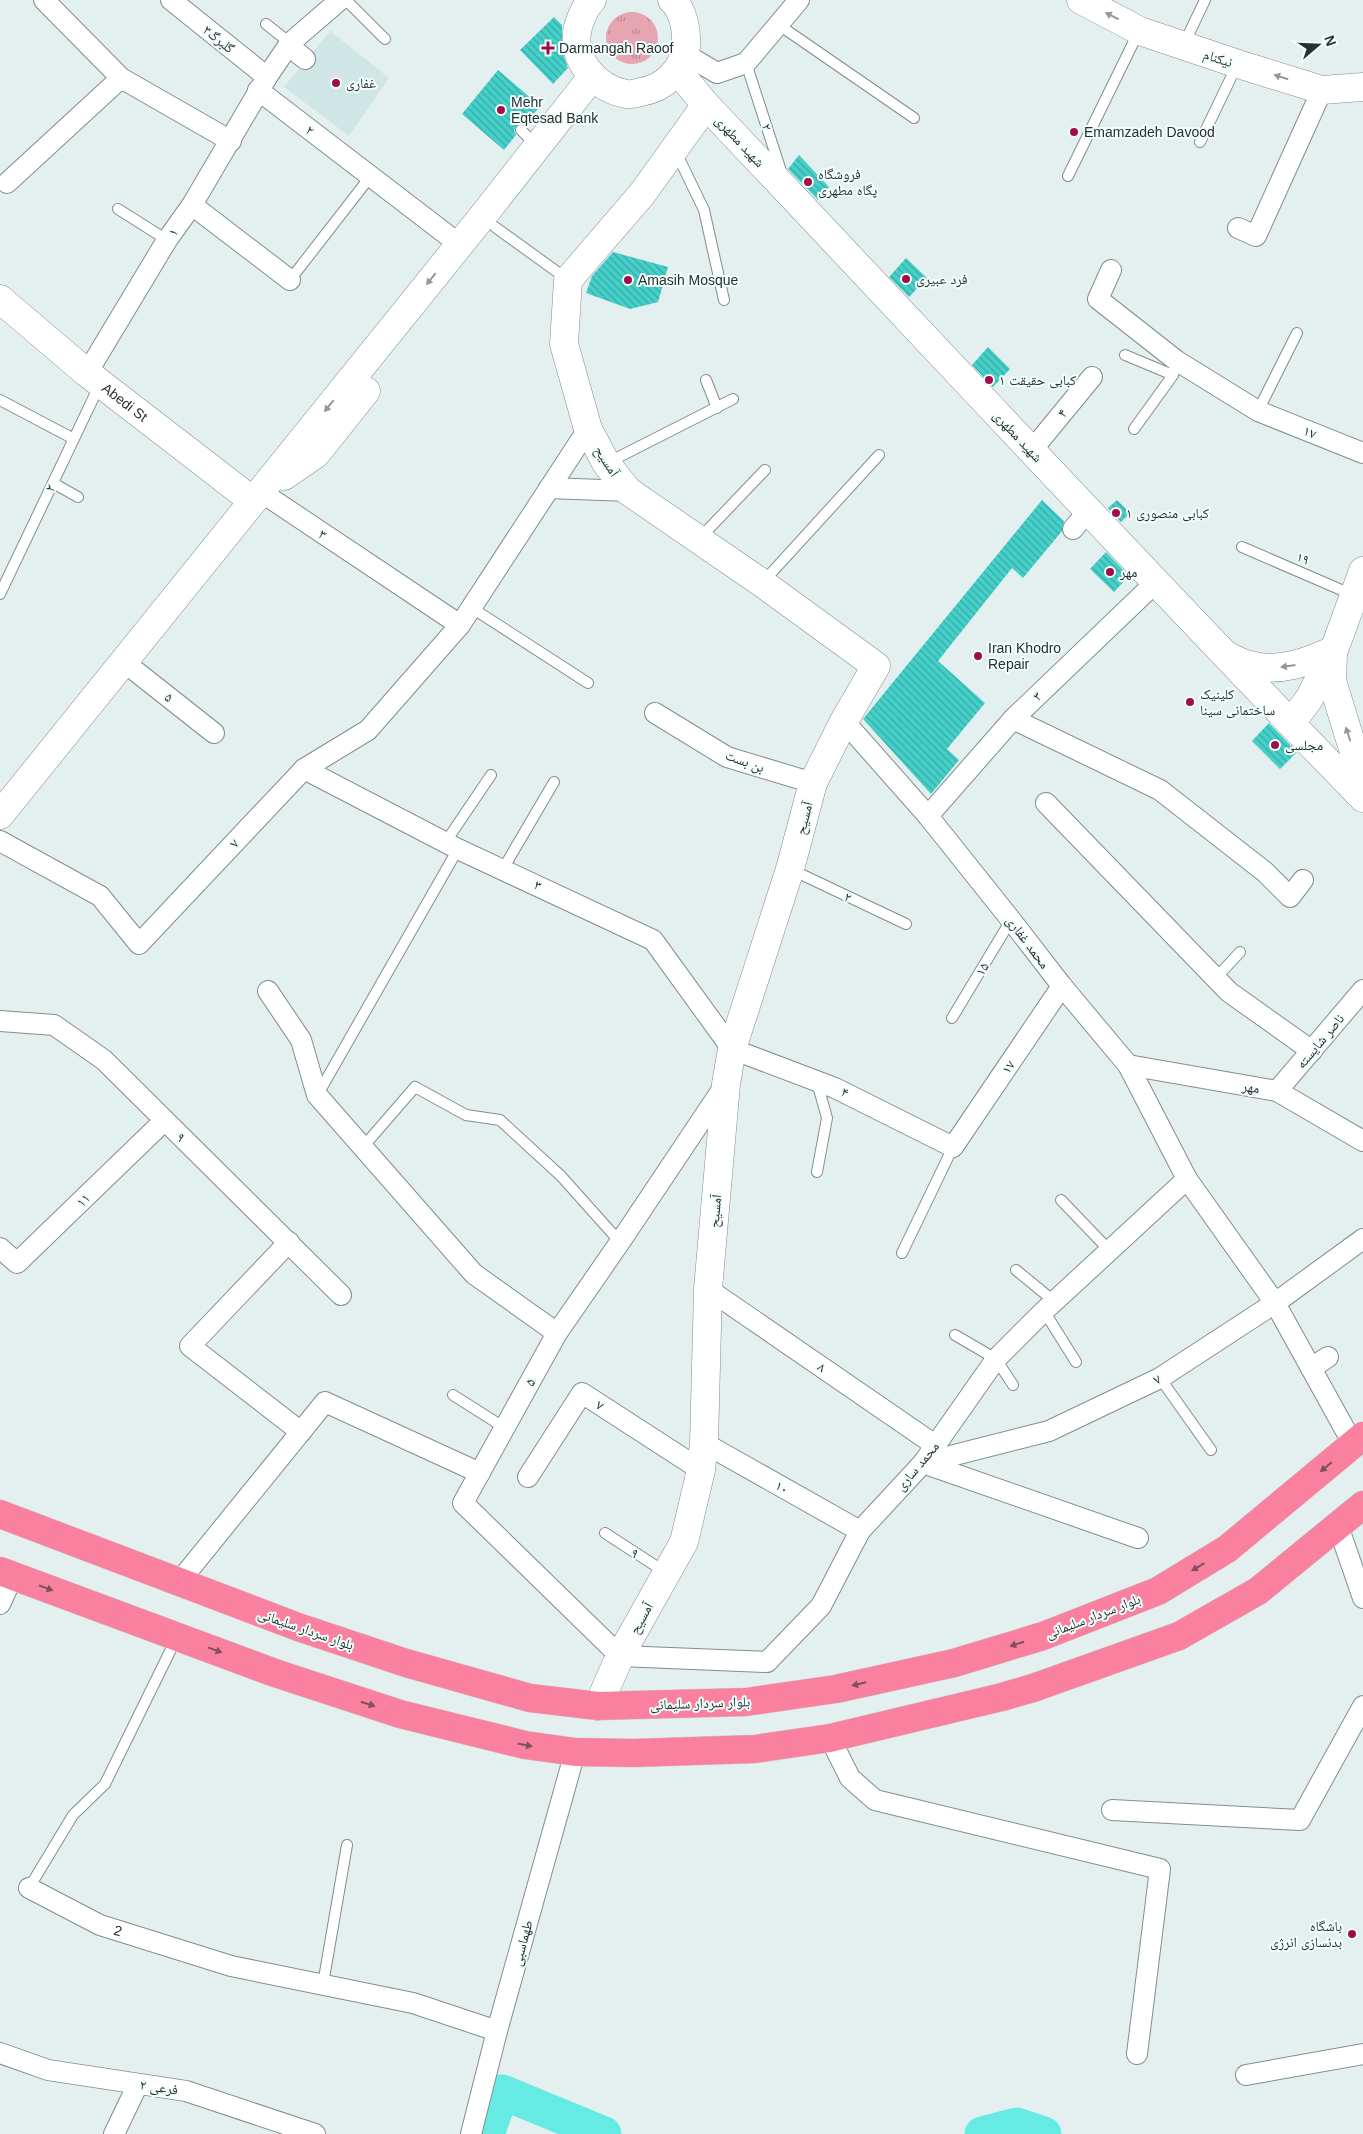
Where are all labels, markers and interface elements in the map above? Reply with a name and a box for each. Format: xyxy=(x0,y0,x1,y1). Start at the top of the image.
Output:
one-way arrow xyxy=(1105,12,1119,20)
north arrow xyxy=(1293,20,1343,70)
street label: گلبرگ۳ xyxy=(200,22,238,57)
text: N xyxy=(1321,33,1340,48)
place label: Darmangah Raoof xyxy=(559,40,674,56)
marker: Darmangah Raoof xyxy=(541,41,555,55)
street label: نیکنام xyxy=(1201,46,1235,72)
one-way arrow xyxy=(1274,73,1289,81)
place label: غفاری xyxy=(346,75,376,92)
marker: غفاری xyxy=(330,77,342,89)
place label: Mehr Eqtesad Bank xyxy=(511,94,599,126)
marker: Mehr Eqtesad Bank xyxy=(495,104,507,116)
street label: شهید مطهری xyxy=(711,112,768,171)
street label: ۲ xyxy=(303,122,317,138)
street label: ۲ xyxy=(758,122,776,132)
place label: Emamzadeh Davood xyxy=(1084,124,1215,140)
marker: Emamzadeh Davood xyxy=(1068,126,1080,138)
place label: فروشگاه پگاه مطهری xyxy=(818,166,877,199)
marker: فروشگاه پگاه مطهری xyxy=(802,176,814,188)
street label: ۱ xyxy=(165,225,181,239)
place label: فرد عبیری xyxy=(916,271,968,288)
one-way arrow xyxy=(426,272,436,286)
place label: Amasih Mosque xyxy=(638,272,739,288)
marker: فرد عبیری xyxy=(900,273,912,285)
marker: Amasih Mosque xyxy=(622,274,634,286)
place label: کبابی حقیقت ۱ xyxy=(999,372,1076,389)
marker: کبابی حقیقت ۱ xyxy=(983,374,995,386)
street label: Abedi St xyxy=(99,380,151,425)
one-way arrow xyxy=(324,399,335,412)
street label: ۴ xyxy=(1054,405,1070,421)
street label: شهید مطهری xyxy=(989,407,1046,466)
street label: ۱۷ xyxy=(1301,422,1319,442)
street label: آمسیح xyxy=(590,443,623,481)
street label: ۲ xyxy=(41,482,59,494)
place label: کبابی منصوری ۱ xyxy=(1126,505,1209,522)
marker: کبابی منصوری ۱ xyxy=(1110,507,1122,519)
street label: ۳ xyxy=(316,526,330,542)
street label: ۱۹ xyxy=(1294,548,1312,568)
place label: مهر xyxy=(1119,564,1137,581)
marker: مهر xyxy=(1104,566,1116,578)
place label: Iran Khodro Repair xyxy=(988,640,1061,672)
marker: Iran Khodro Repair xyxy=(972,650,984,662)
one-way arrow xyxy=(1279,662,1295,670)
place label: کلینیک ساختمانی سینا xyxy=(1200,686,1275,719)
street label: ۳ xyxy=(1029,688,1045,704)
street label: ۵ xyxy=(162,689,176,705)
marker: کلینیک ساختمانی سینا xyxy=(1184,696,1196,708)
one-way arrow xyxy=(1343,727,1351,742)
place label: مجلسی xyxy=(1285,737,1323,754)
marker: مجلسی xyxy=(1269,739,1281,751)
street label: بن بست xyxy=(723,747,767,776)
street label: آمسیح xyxy=(792,799,818,837)
street label: ۷ xyxy=(226,835,242,851)
street label: ۳ xyxy=(532,876,544,894)
street label: ۲ xyxy=(842,888,854,906)
street label: محمد غفاری xyxy=(1002,912,1053,972)
street label: ۱۵ xyxy=(972,959,992,979)
street label: ناصر شایسته xyxy=(1293,1010,1348,1072)
street label: ۱۷ xyxy=(998,1057,1018,1077)
street label: مهر xyxy=(1240,1077,1261,1097)
street label: ۴ xyxy=(839,1083,851,1101)
street label: ۹ xyxy=(173,1129,189,1145)
street label: ۱۱ xyxy=(73,1190,93,1210)
street label: آمسیح xyxy=(706,1193,726,1228)
street label: ۸ xyxy=(815,1359,829,1375)
street label: ۷ xyxy=(1150,1370,1164,1388)
street label: ۵ xyxy=(521,1375,539,1389)
street label: ۷ xyxy=(593,1397,607,1413)
street label: محمد ساری xyxy=(892,1438,943,1494)
one-way arrow xyxy=(1319,1462,1332,1473)
street label: ۱۰ xyxy=(773,1477,791,1497)
street label: ۹ xyxy=(628,1545,642,1561)
one-way arrow xyxy=(1191,1562,1204,1571)
one-way arrow xyxy=(39,1584,54,1592)
street label: بلوار سردار سلیمانی xyxy=(1043,1591,1143,1642)
street label: آمسیح xyxy=(626,1599,658,1637)
street label: بلوار سردار سلیمانی xyxy=(256,1605,356,1654)
one-way arrow xyxy=(1009,1641,1024,1649)
one-way arrow xyxy=(207,1647,222,1654)
one-way arrow xyxy=(852,1680,867,1688)
street label: بلوار سردار سلیمانی xyxy=(650,1693,751,1714)
one-way arrow xyxy=(361,1700,376,1708)
one-way arrow xyxy=(518,1741,534,1749)
street label: طهماسبی xyxy=(508,1918,537,1968)
place label: باشگاه بدنسازی انرژی xyxy=(1270,1918,1342,1951)
street label: 2 xyxy=(112,1922,124,1940)
marker: باشگاه بدنسازی انرژی xyxy=(1346,1928,1358,1940)
street label: فرعی ۲ xyxy=(139,2076,179,2099)

